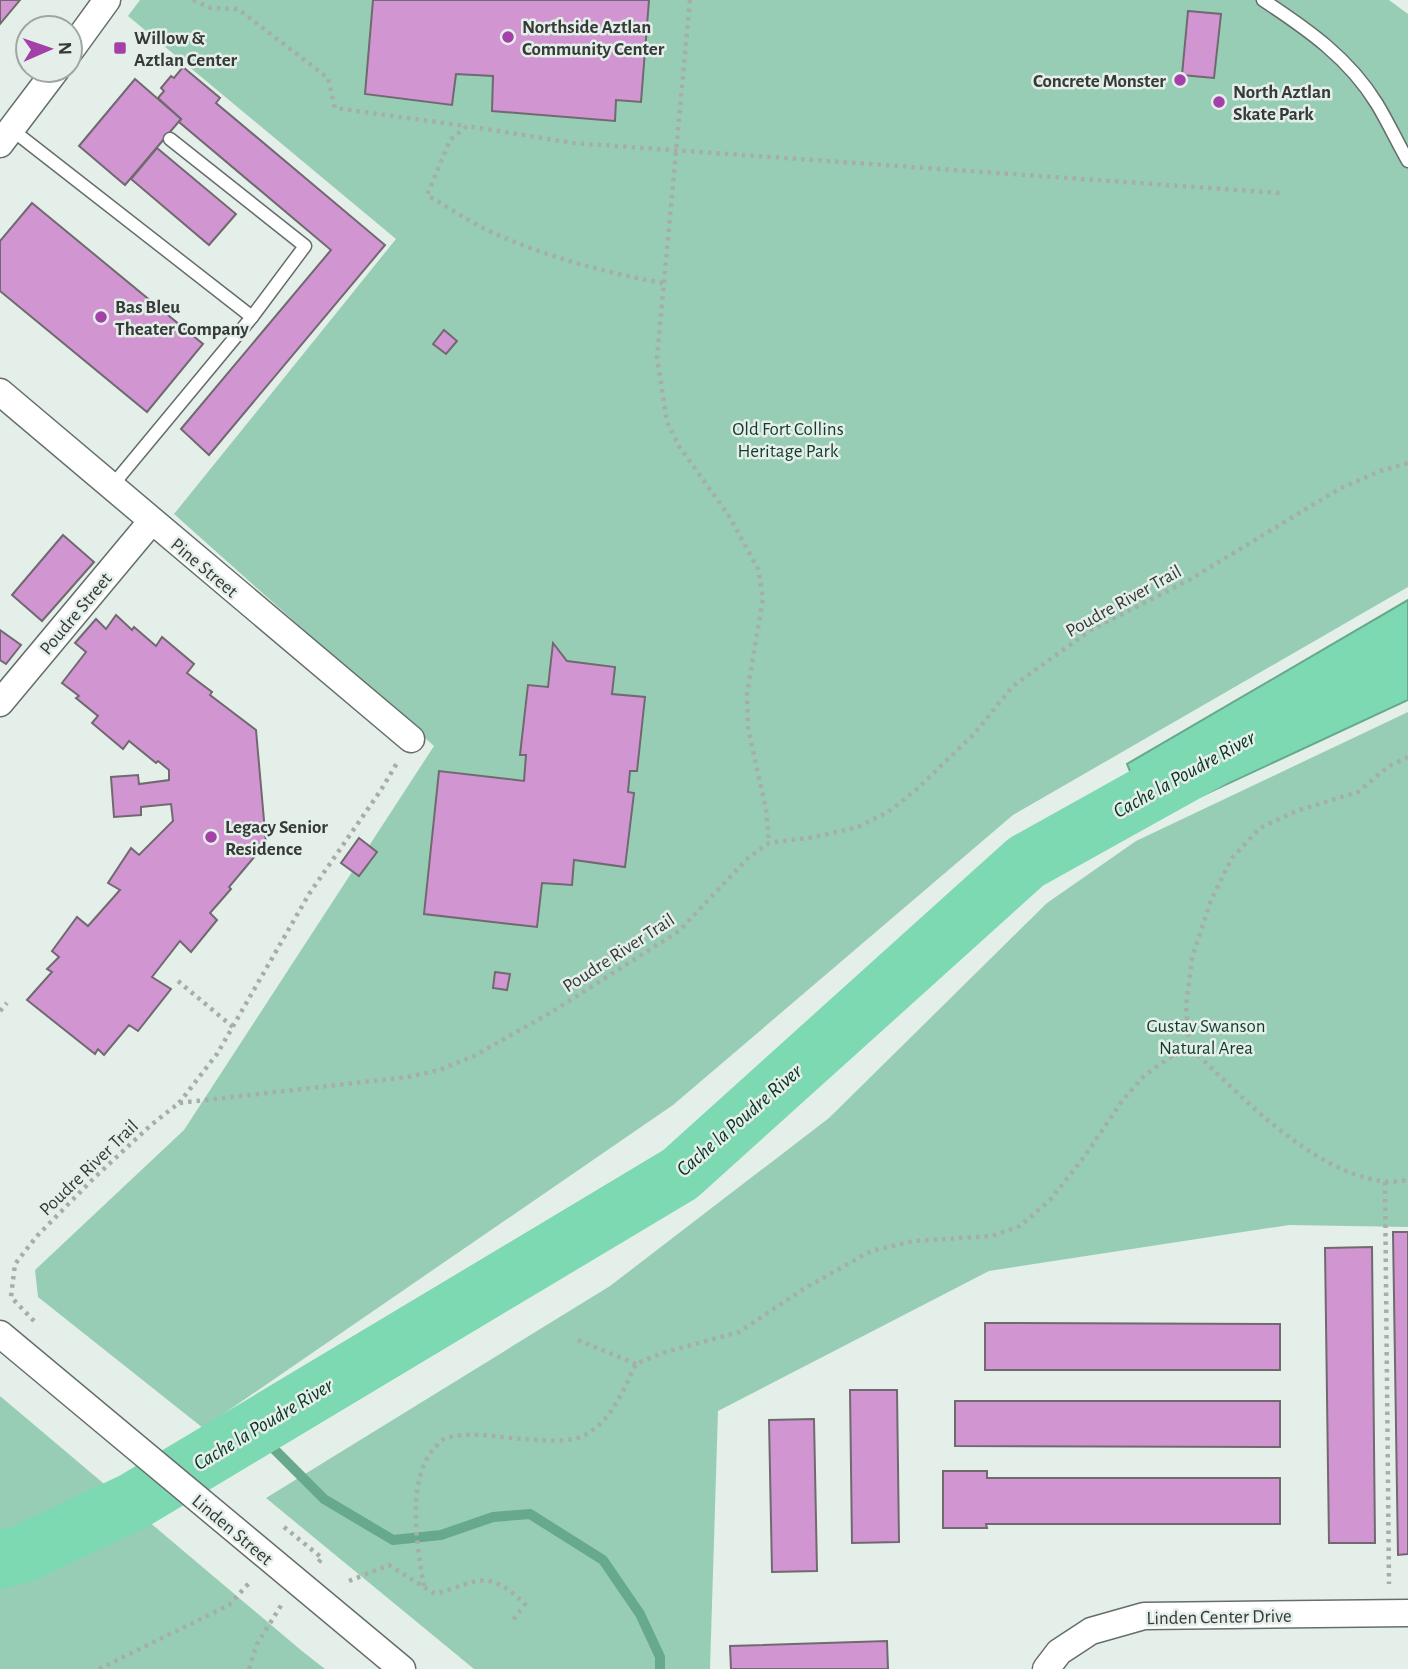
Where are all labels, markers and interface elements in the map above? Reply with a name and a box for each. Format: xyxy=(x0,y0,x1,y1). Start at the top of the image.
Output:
north arrow xyxy=(14,14,84,84)
place label: Northside Aztlan Community Center xyxy=(522,18,665,59)
place label: Willow & Aztlan Center xyxy=(134,29,238,70)
marker: Northside Aztlan Community Center xyxy=(500,29,516,45)
marker: Willow & Aztlan Center xyxy=(112,40,128,56)
text: N xyxy=(55,42,74,55)
place label: Concrete Monster xyxy=(1033,72,1166,91)
marker: Concrete Monster xyxy=(1172,72,1188,88)
place label: North Aztlan Skate Park xyxy=(1233,83,1331,124)
marker: North Aztlan Skate Park xyxy=(1211,94,1227,110)
place label: Bas Bleu Theater Company xyxy=(115,298,249,339)
marker: Bas Bleu Theater Company xyxy=(93,309,109,325)
park label: Old Fort Collins Heritage Park xyxy=(732,420,844,461)
street label: Pine Street xyxy=(167,535,241,601)
street label: Poudre River Trail xyxy=(1063,562,1185,641)
street label: Poudre Street xyxy=(37,569,116,659)
water label: Cache la Poudre River xyxy=(1110,726,1260,822)
place label: Legacy Senior Residence xyxy=(225,818,328,859)
marker: Legacy Senior Residence xyxy=(203,829,219,845)
street label: Poudre River Trail xyxy=(560,910,678,996)
park label: Gustav Swanson Natural Area xyxy=(1147,1017,1265,1058)
water label: Cache la Poudre River xyxy=(673,1060,807,1180)
street label: Poudre River Trail xyxy=(36,1116,142,1220)
water label: Cache la Poudre River xyxy=(190,1374,338,1474)
street label: Linden Street xyxy=(188,1491,276,1569)
street label: Linden Center Drive xyxy=(1146,1607,1292,1628)

